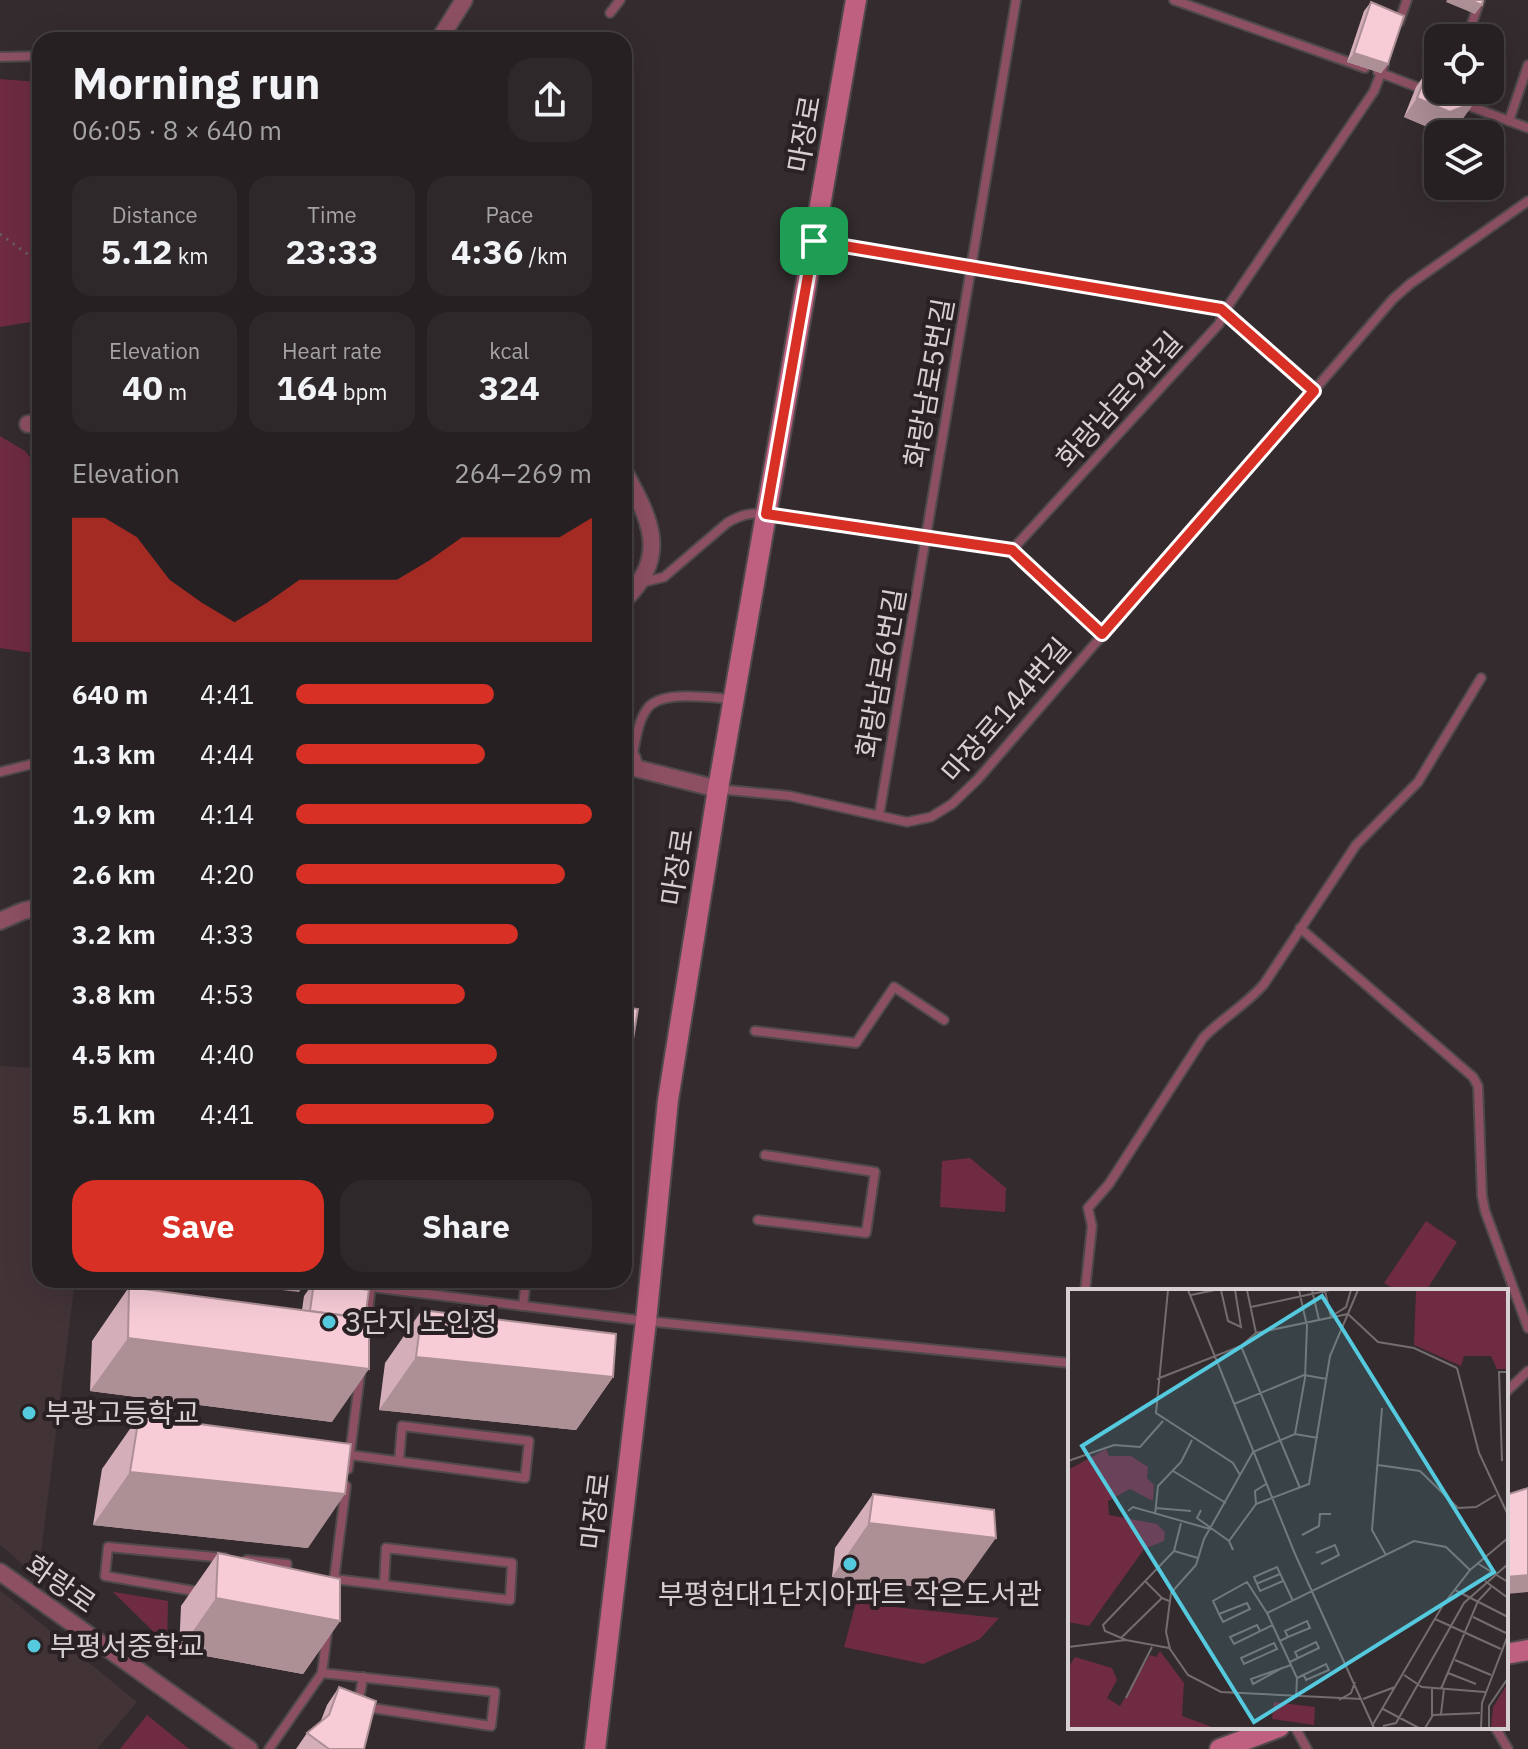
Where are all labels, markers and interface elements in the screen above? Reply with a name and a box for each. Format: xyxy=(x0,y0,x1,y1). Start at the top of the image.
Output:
map controls xyxy=(1424,24,1504,200)
button: locate xyxy=(1424,24,1504,104)
text: Morning run xyxy=(72,54,321,111)
button: share xyxy=(508,58,592,142)
street label: 마장로 xyxy=(779,93,828,175)
text: 06:05 · 8 × 640 m xyxy=(72,113,282,147)
button: layers xyxy=(1424,120,1504,200)
text: Distance xyxy=(112,200,198,229)
text: Time xyxy=(307,200,357,229)
text: Pace xyxy=(485,200,533,229)
pin xyxy=(780,207,848,275)
icon: arrive xyxy=(792,219,836,263)
text: 5.12 xyxy=(101,229,173,273)
text: 23:33 xyxy=(286,229,378,273)
text: 4:36 xyxy=(451,229,523,273)
text: km xyxy=(173,241,209,270)
text: /km xyxy=(523,241,568,270)
street label: 화랑남로5번길 xyxy=(895,295,962,471)
street label: 화랑남로9번길 xyxy=(1048,324,1190,476)
text: Elevation xyxy=(109,336,200,365)
text: Heart rate xyxy=(282,336,382,365)
text: kcal xyxy=(489,336,529,365)
text: 40 xyxy=(122,365,163,409)
text: 164 xyxy=(276,365,338,409)
text: 324 xyxy=(479,365,540,409)
text: m xyxy=(163,377,187,406)
text: bpm xyxy=(338,377,388,406)
text: Elevation xyxy=(72,456,180,490)
text: 264–269 m xyxy=(454,456,592,490)
street label: 화랑남로6번길 xyxy=(847,585,914,761)
street label: 마장로144번길 xyxy=(933,630,1078,789)
text: 640 m xyxy=(72,677,148,711)
text: 4:41 xyxy=(200,677,254,711)
text: 1.3 km xyxy=(72,737,156,771)
text: 4:44 xyxy=(200,737,254,771)
text: 1.9 km xyxy=(72,797,156,831)
text: 4:14 xyxy=(200,797,254,831)
street label: 마장로 xyxy=(652,826,701,908)
text: 2.6 km xyxy=(72,857,156,891)
text: 4:20 xyxy=(200,857,254,891)
text: 3.2 km xyxy=(72,917,156,951)
text: 4:33 xyxy=(200,917,254,951)
text: 3.8 km xyxy=(72,977,156,1011)
text: 4:53 xyxy=(200,977,254,1011)
text: 4.5 km xyxy=(72,1037,156,1071)
text: 4:40 xyxy=(200,1037,254,1071)
text: 5.1 km xyxy=(72,1097,156,1131)
text: 4:41 xyxy=(200,1097,254,1131)
button: Save xyxy=(72,1180,324,1272)
button: Share xyxy=(340,1180,592,1272)
inset map xyxy=(1068,1289,1508,1729)
place label: 3단지 노인정 xyxy=(345,1303,497,1340)
marker: 3단지 노인정 xyxy=(320,1313,338,1331)
place label: 부광고등학교 xyxy=(45,1394,200,1431)
marker: 부광고등학교 xyxy=(20,1404,38,1422)
street label: 마장로 xyxy=(571,1470,618,1552)
street label: 화랑로 xyxy=(19,1546,104,1621)
marker: 부평현대1단지아파트 작은도서관 xyxy=(841,1555,859,1573)
place label: 부평현대1단지아파트 작은도서관 xyxy=(658,1575,1042,1612)
place label: 부평서중학교 xyxy=(50,1627,205,1664)
marker: 부평서중학교 xyxy=(25,1637,43,1655)

